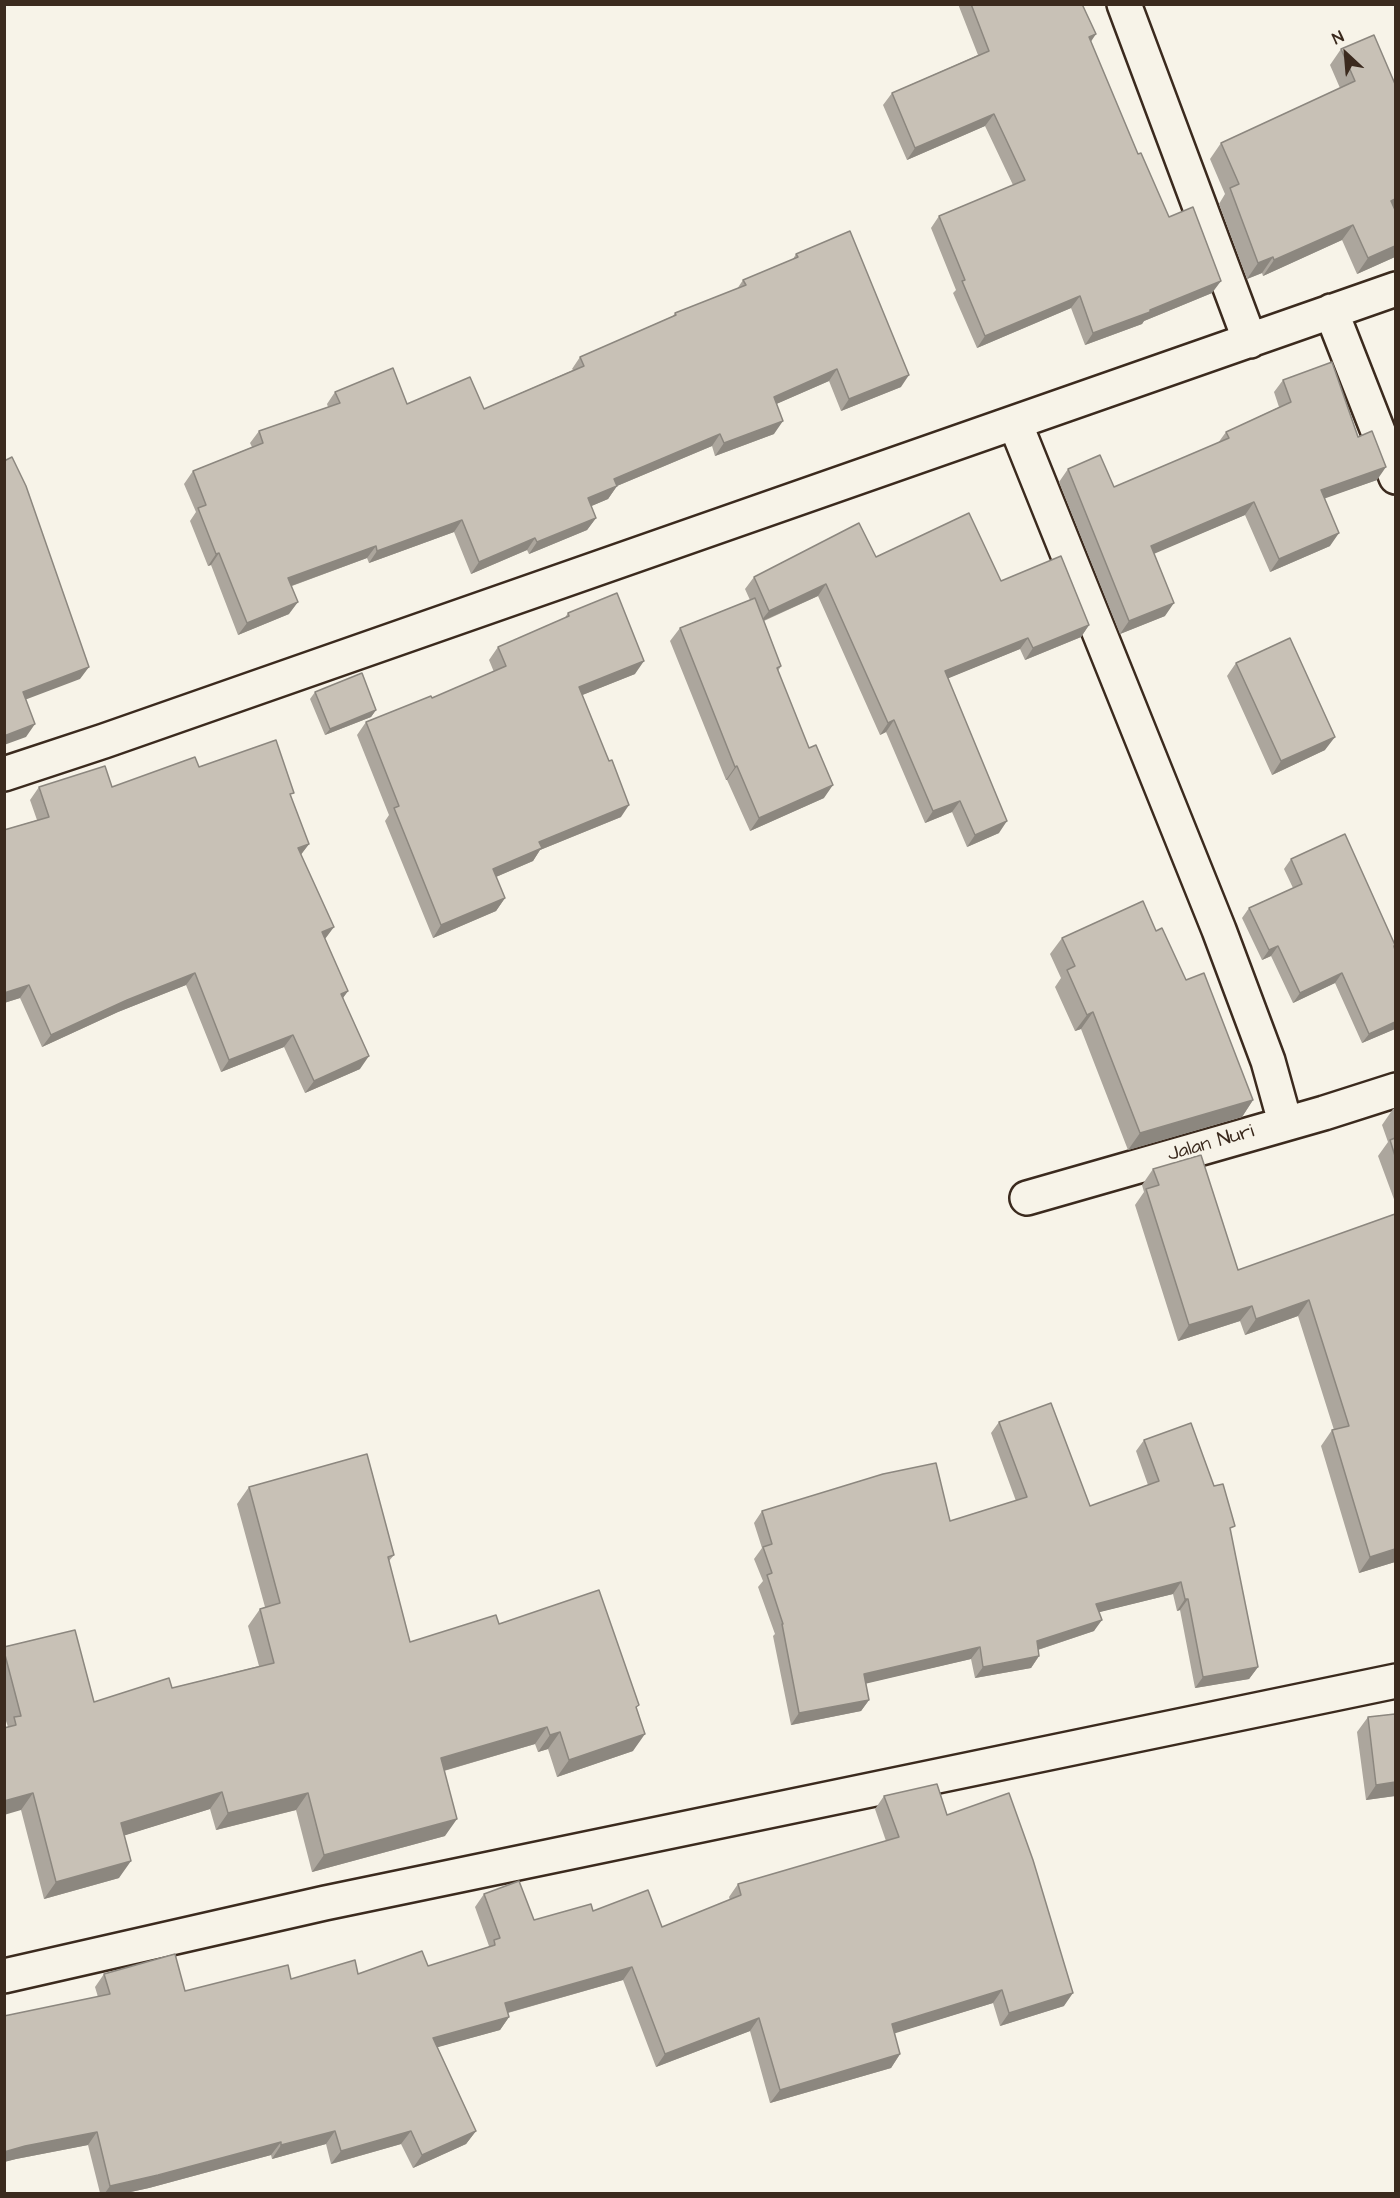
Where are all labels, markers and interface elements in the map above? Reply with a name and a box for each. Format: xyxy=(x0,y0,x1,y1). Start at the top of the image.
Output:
north arrow xyxy=(1316,24,1376,84)
text: N xyxy=(1329,26,1347,50)
street label: Jalan Nuri xyxy=(1165,1120,1257,1168)

